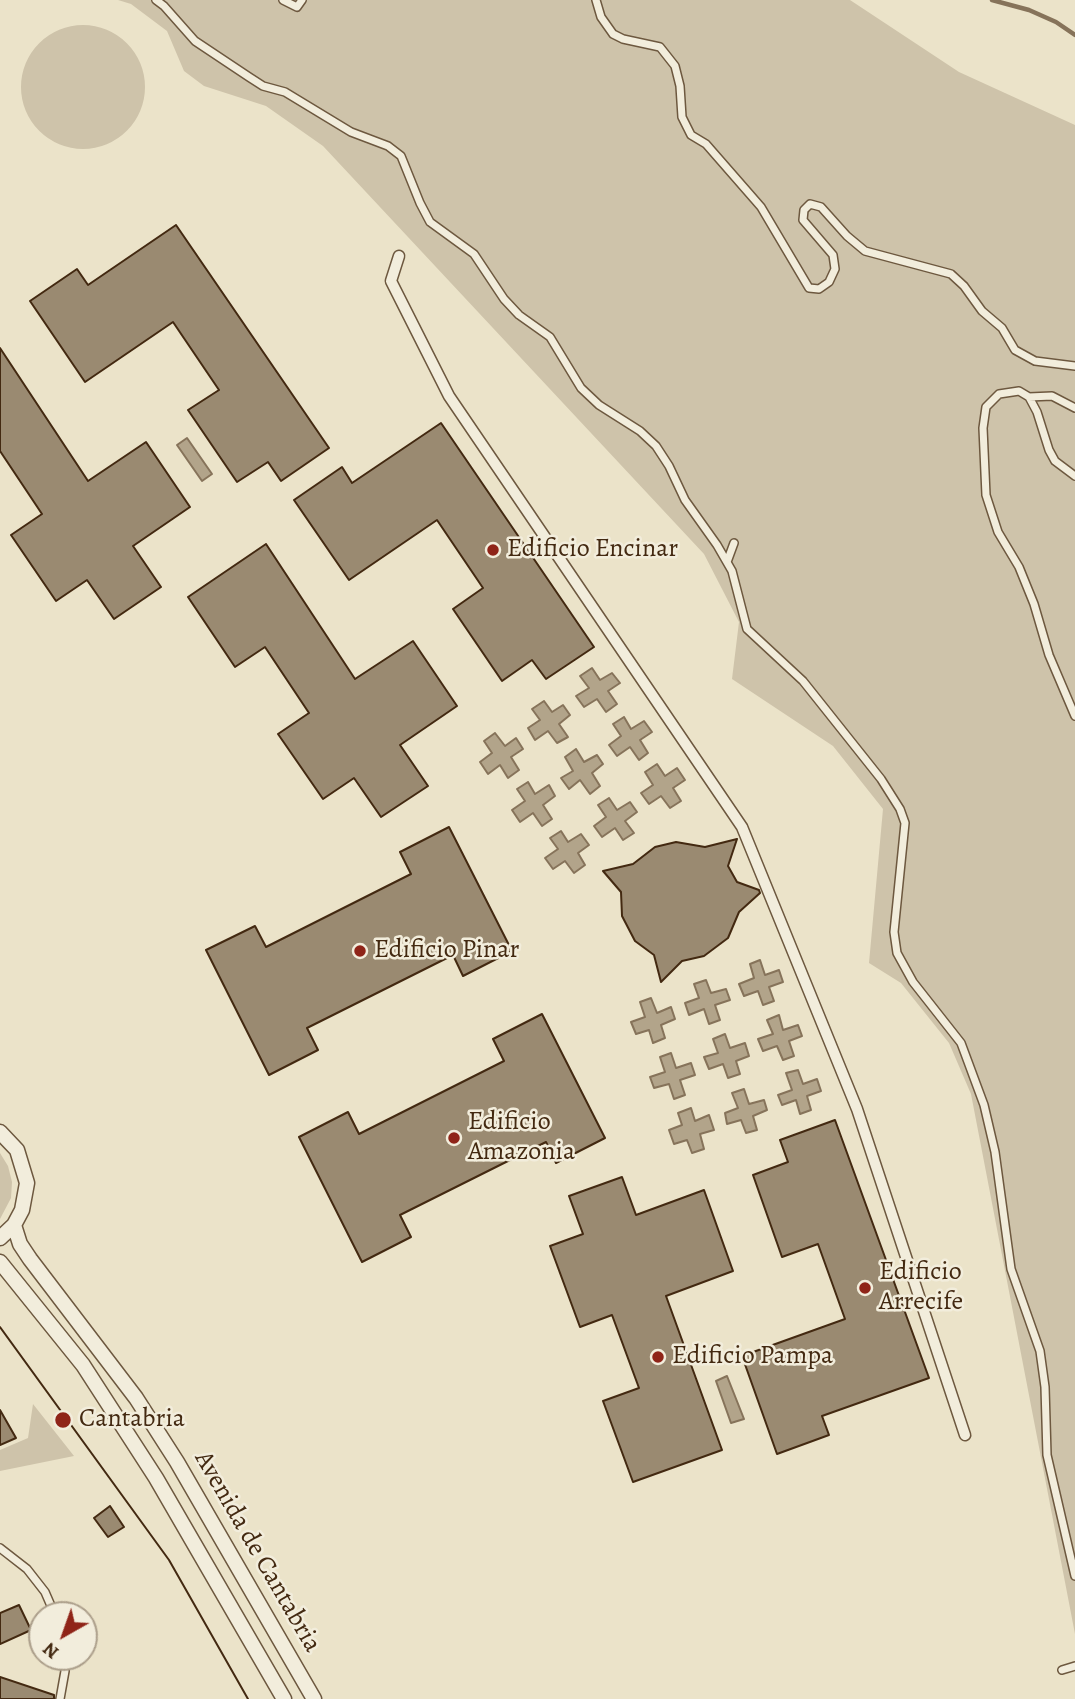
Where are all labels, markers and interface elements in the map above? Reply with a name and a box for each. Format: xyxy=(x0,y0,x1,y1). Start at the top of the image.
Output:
place label: Edificio Encinar xyxy=(507,534,678,566)
marker: Edificio Encinar xyxy=(485,542,501,558)
place label: Edificio Pinar xyxy=(374,935,519,967)
marker: Edificio Pinar xyxy=(352,943,368,959)
place label: Edificio Amazonia xyxy=(468,1107,575,1168)
marker: Edificio Amazonia xyxy=(446,1130,462,1146)
place label: Edificio Arrecife xyxy=(879,1257,963,1318)
marker: Edificio Arrecife xyxy=(857,1280,873,1296)
place label: Edificio Pampa xyxy=(672,1341,833,1373)
marker: Edificio Pampa xyxy=(650,1349,666,1365)
place label: Cantabria xyxy=(79,1404,185,1436)
marker: Cantabria xyxy=(53,1410,73,1430)
street label: Avenida de Cantabria xyxy=(187,1446,327,1658)
north arrow xyxy=(28,1601,98,1671)
text: N xyxy=(37,1636,64,1665)

